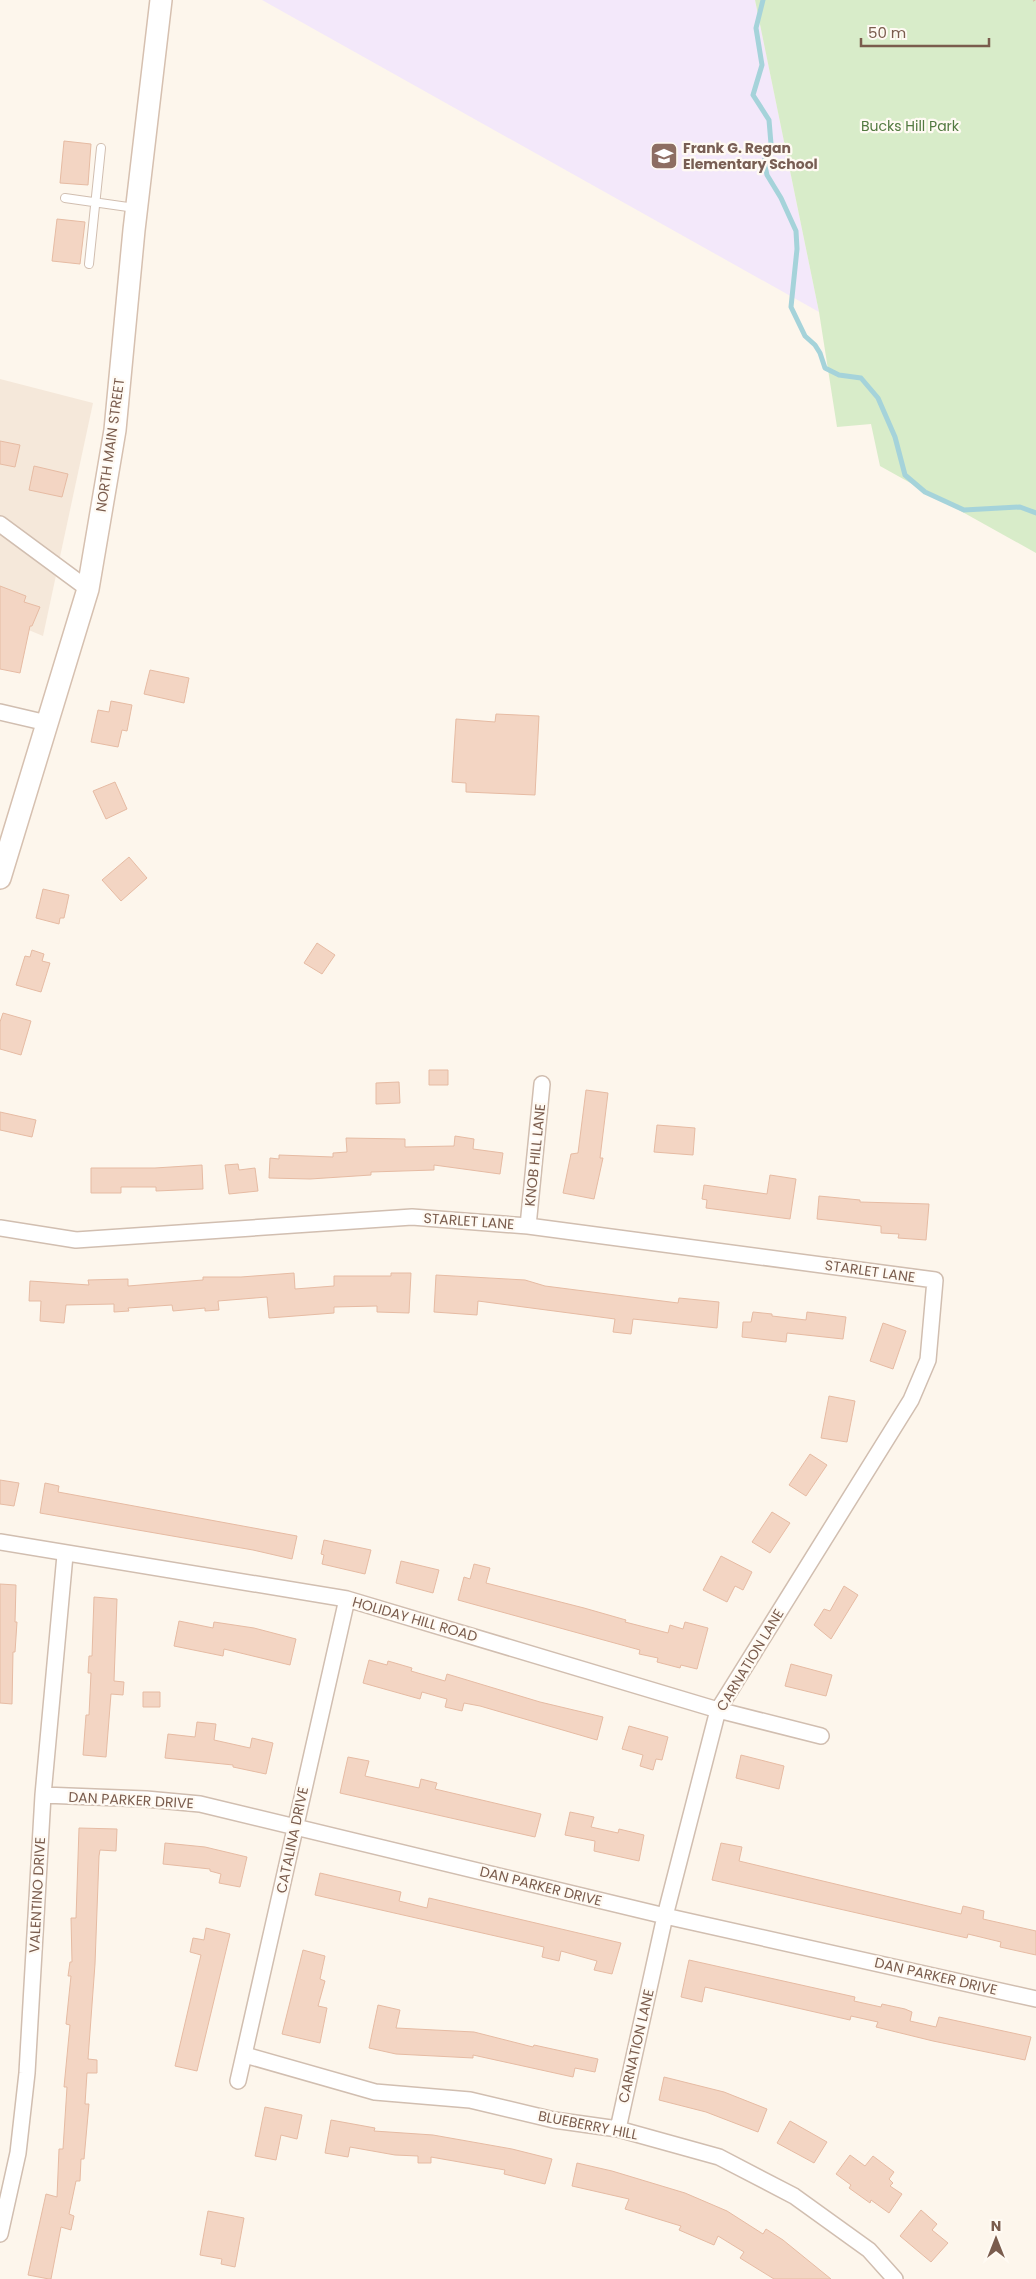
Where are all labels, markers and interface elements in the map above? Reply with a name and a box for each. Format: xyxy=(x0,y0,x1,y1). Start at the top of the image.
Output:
scale bar xyxy=(861,15,988,47)
text: 50 m xyxy=(868,22,906,43)
park label: Bucks Hill Park xyxy=(861,116,960,136)
place label: Frank G. Regan Elementary School xyxy=(683,138,818,174)
school or university icon: Frank G. Regan Elementary School xyxy=(649,141,679,171)
street label: NORTH MAIN STREET xyxy=(91,376,129,513)
street label: KNOB HILL LANE xyxy=(520,1103,550,1207)
street label: STARLET LANE xyxy=(423,1208,515,1234)
street label: STARLET LANE xyxy=(824,1255,916,1287)
street label: HOLIDAY HILL ROAD xyxy=(350,1592,480,1646)
street label: CARNATION LANE xyxy=(712,1605,788,1715)
street label: CATALINA DRIVE xyxy=(271,1785,313,1895)
street label: DAN PARKER DRIVE xyxy=(68,1787,194,1813)
street label: VALENTINO DRIVE xyxy=(24,1837,50,1953)
street label: DAN PARKER DRIVE xyxy=(478,1861,604,1911)
street label: DAN PARKER DRIVE xyxy=(873,1952,999,2000)
street label: CARNATION LANE xyxy=(613,1987,659,2105)
street label: BLUEBERRY HILL xyxy=(536,2106,640,2144)
north arrow xyxy=(971,2214,1021,2264)
text: N xyxy=(991,2216,1001,2236)

